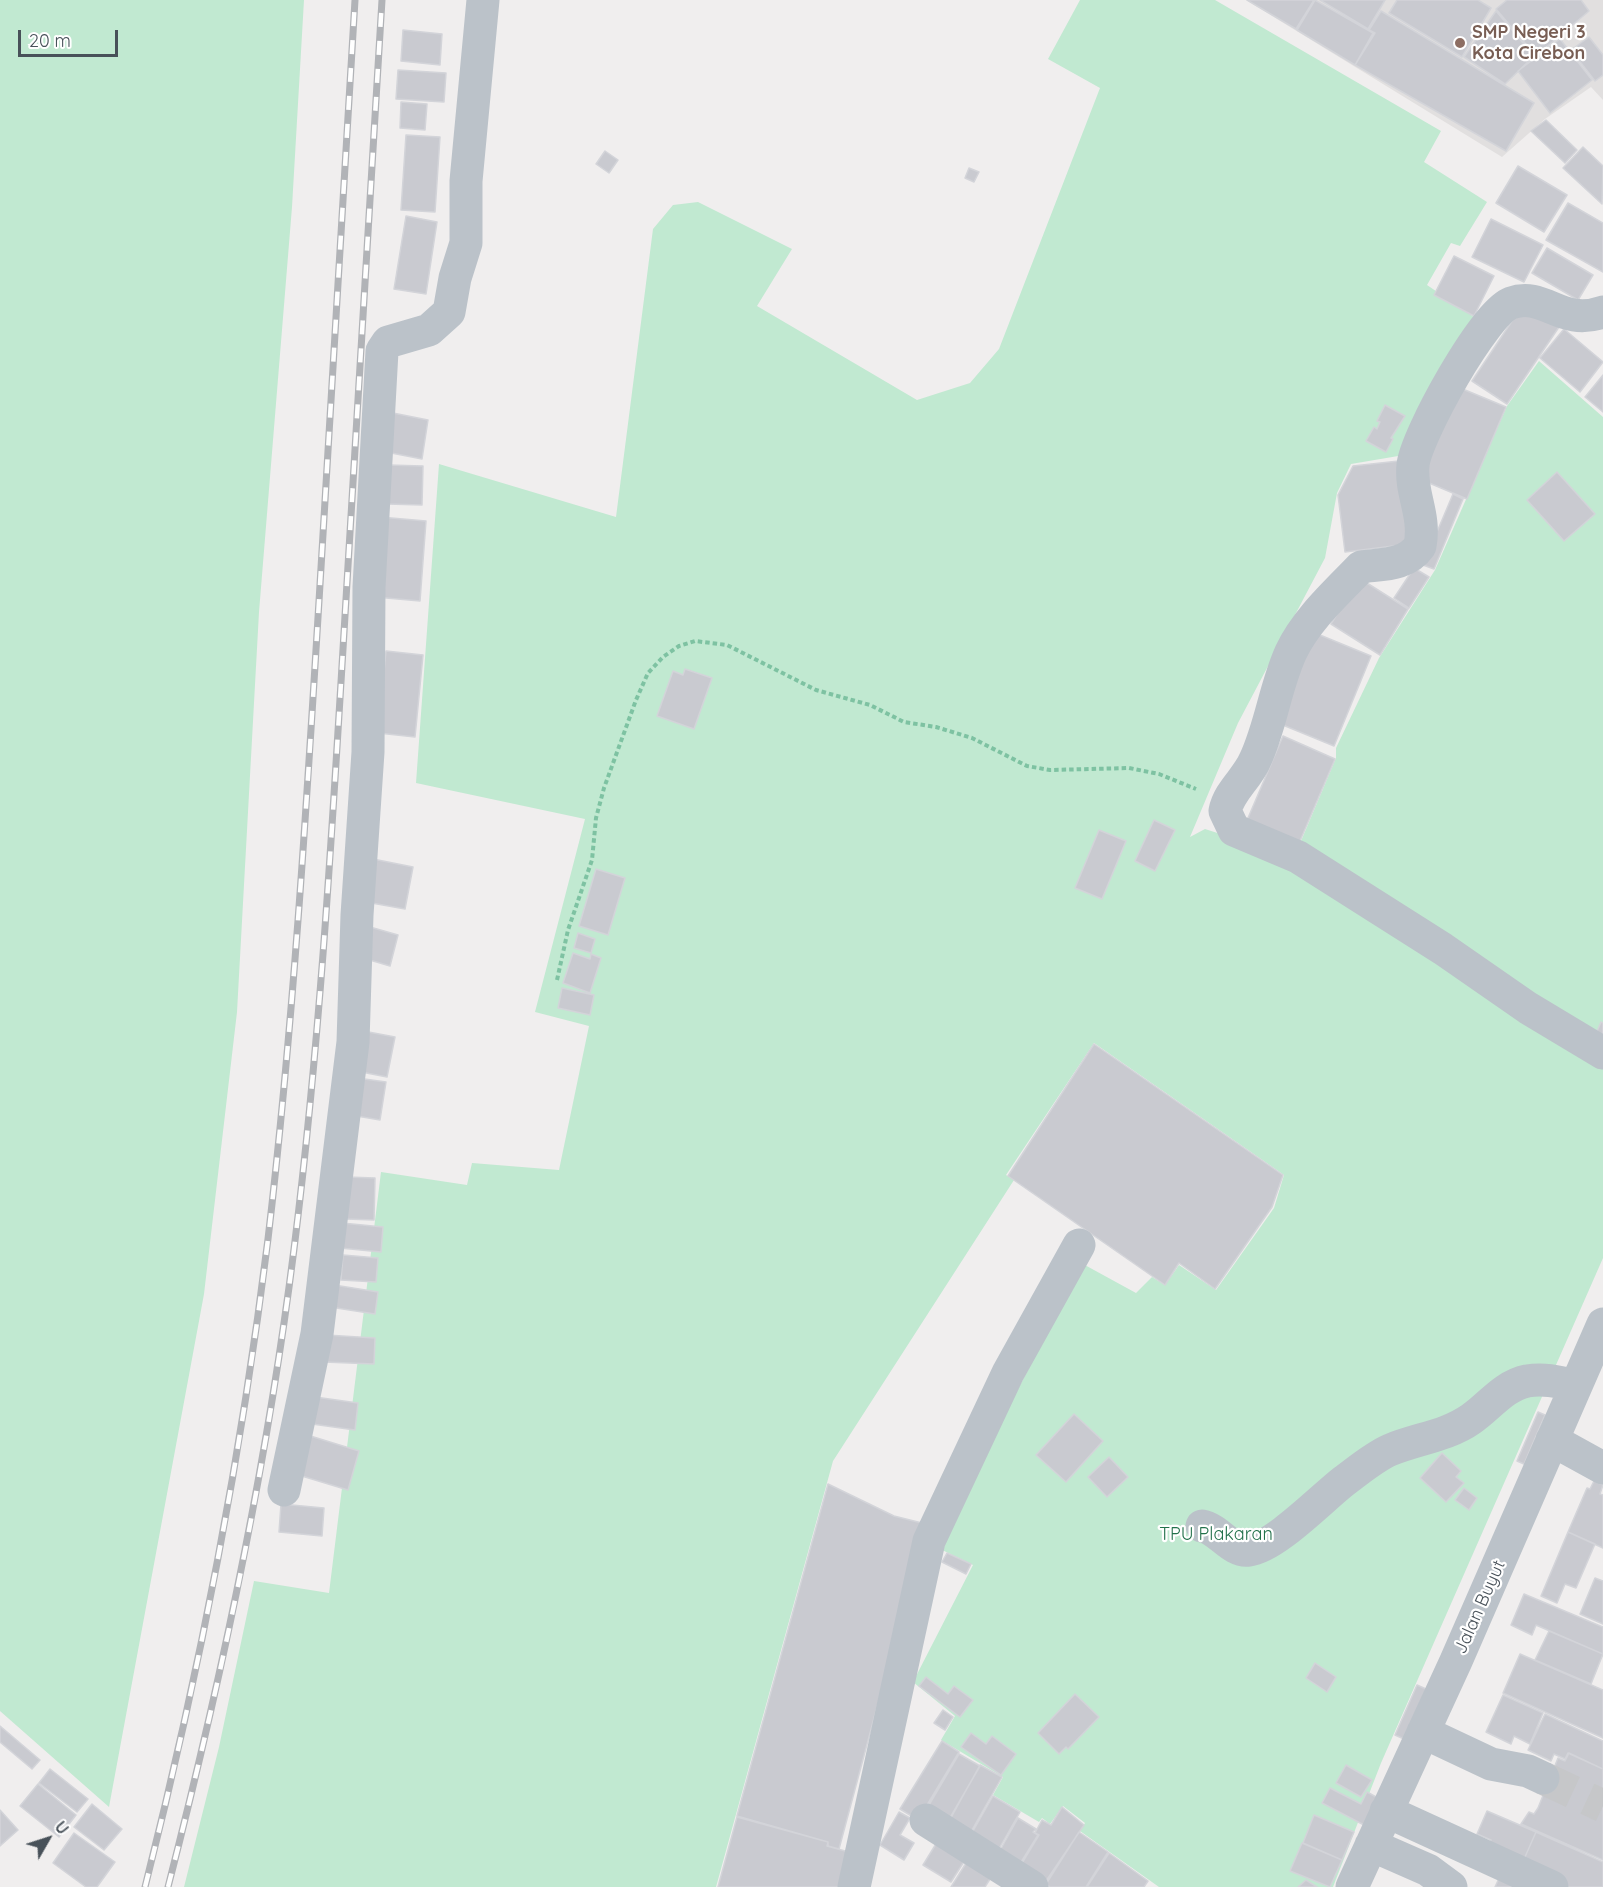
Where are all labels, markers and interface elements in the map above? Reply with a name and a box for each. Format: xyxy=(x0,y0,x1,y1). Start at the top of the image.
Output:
scale bar xyxy=(21,18,122,56)
place label: SMP Negeri 3 Kota Cirebon xyxy=(1472,22,1586,64)
text: 20 m xyxy=(29,29,71,52)
marker: SMP Negeri 3 Kota Cirebon xyxy=(1453,36,1467,50)
park label: TPU Plakaran xyxy=(1159,1524,1273,1546)
street label: Jalan Buyut xyxy=(1450,1557,1510,1657)
north arrow xyxy=(18,1809,78,1869)
text: U xyxy=(51,1817,73,1838)

